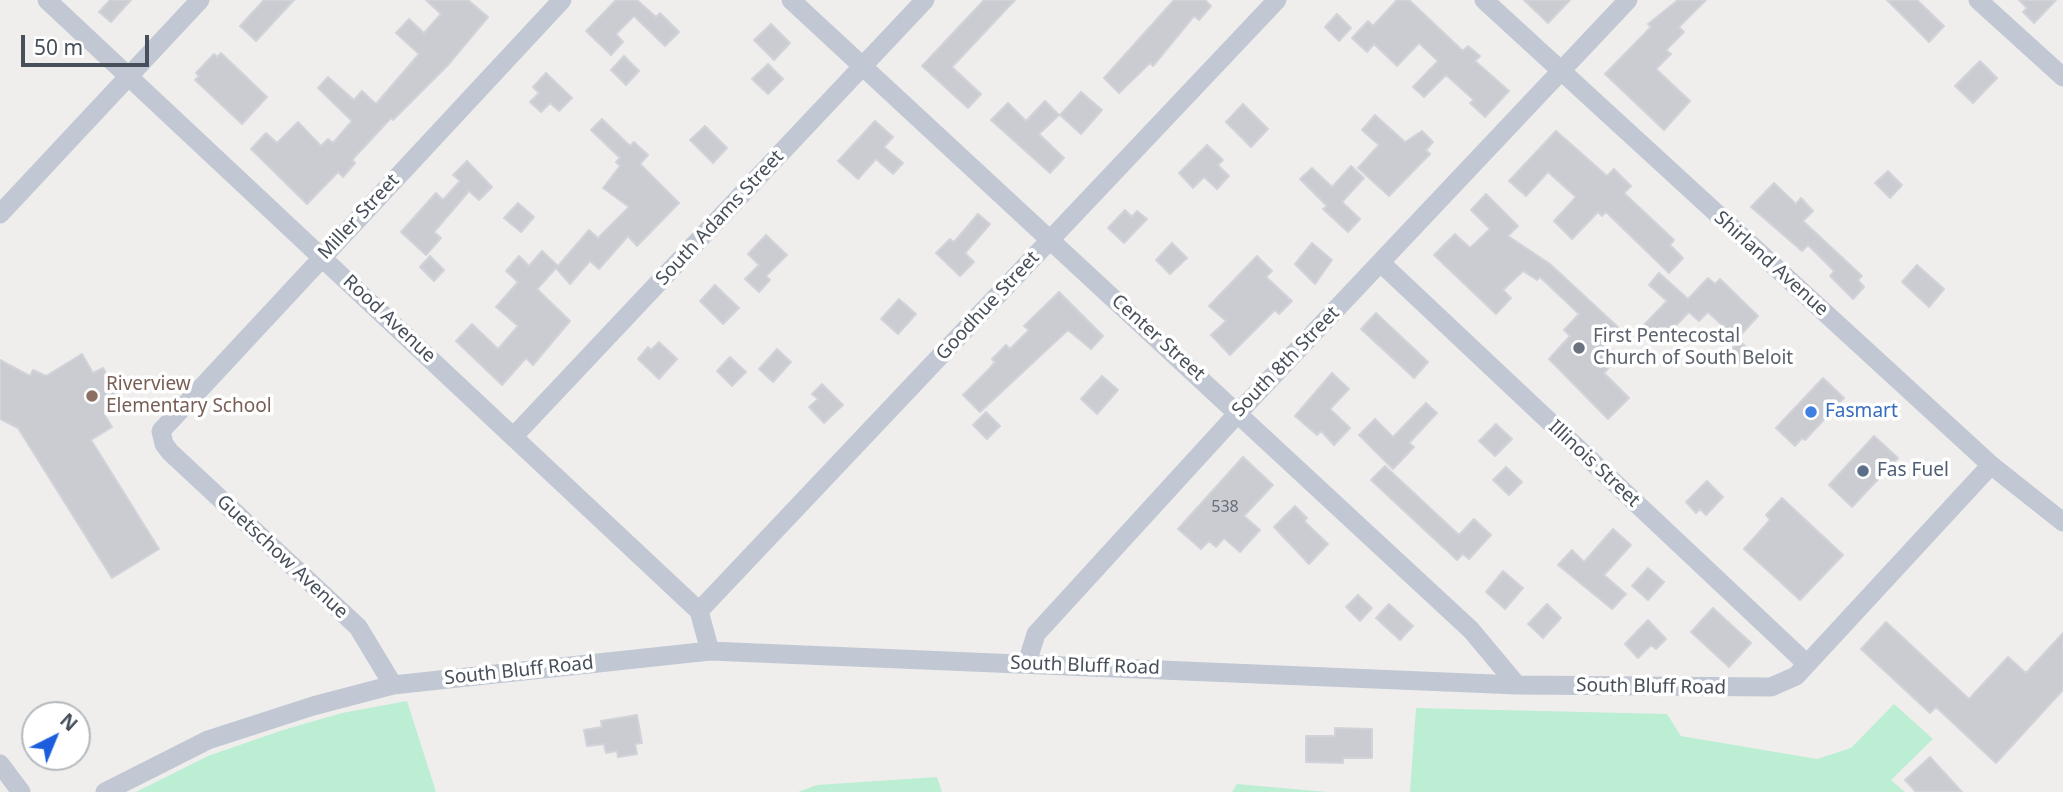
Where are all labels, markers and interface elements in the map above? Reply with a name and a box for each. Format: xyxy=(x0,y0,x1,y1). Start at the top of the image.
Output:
scale bar xyxy=(24,21,152,65)
text: 50 m xyxy=(34,33,83,61)
street label: South Adams Street xyxy=(651,146,789,290)
street label: Miller Street xyxy=(314,170,404,264)
street label: Shirland Avenue xyxy=(1709,207,1833,321)
street label: Goodhue Street xyxy=(932,247,1044,365)
street label: Rood Avenue xyxy=(338,270,440,368)
street label: Center Street xyxy=(1107,290,1209,386)
street label: South 8th Street xyxy=(1228,302,1344,422)
place label: First Pentecostal Church of South Beloit xyxy=(1593,326,1793,370)
marker: First Pentecostal Church of South Beloit xyxy=(1571,340,1587,356)
place label: Riverview Elementary School xyxy=(106,374,272,418)
marker: Riverview Elementary School xyxy=(84,388,100,404)
place label: Fasmart xyxy=(1825,401,1898,423)
marker: Fasmart xyxy=(1803,404,1819,420)
street label: Illinois Street xyxy=(1544,416,1644,512)
place label: Fas Fuel xyxy=(1877,460,1949,482)
marker: Fas Fuel xyxy=(1855,463,1871,479)
street label: Guetschow Avenue xyxy=(212,490,352,624)
house number: 538 xyxy=(1211,497,1239,517)
street label: South Bluff Road xyxy=(443,652,595,690)
street label: South Bluff Road xyxy=(1010,652,1160,680)
street label: South Bluff Road xyxy=(1576,674,1726,700)
north arrow xyxy=(21,701,91,771)
text: N xyxy=(54,707,83,737)

